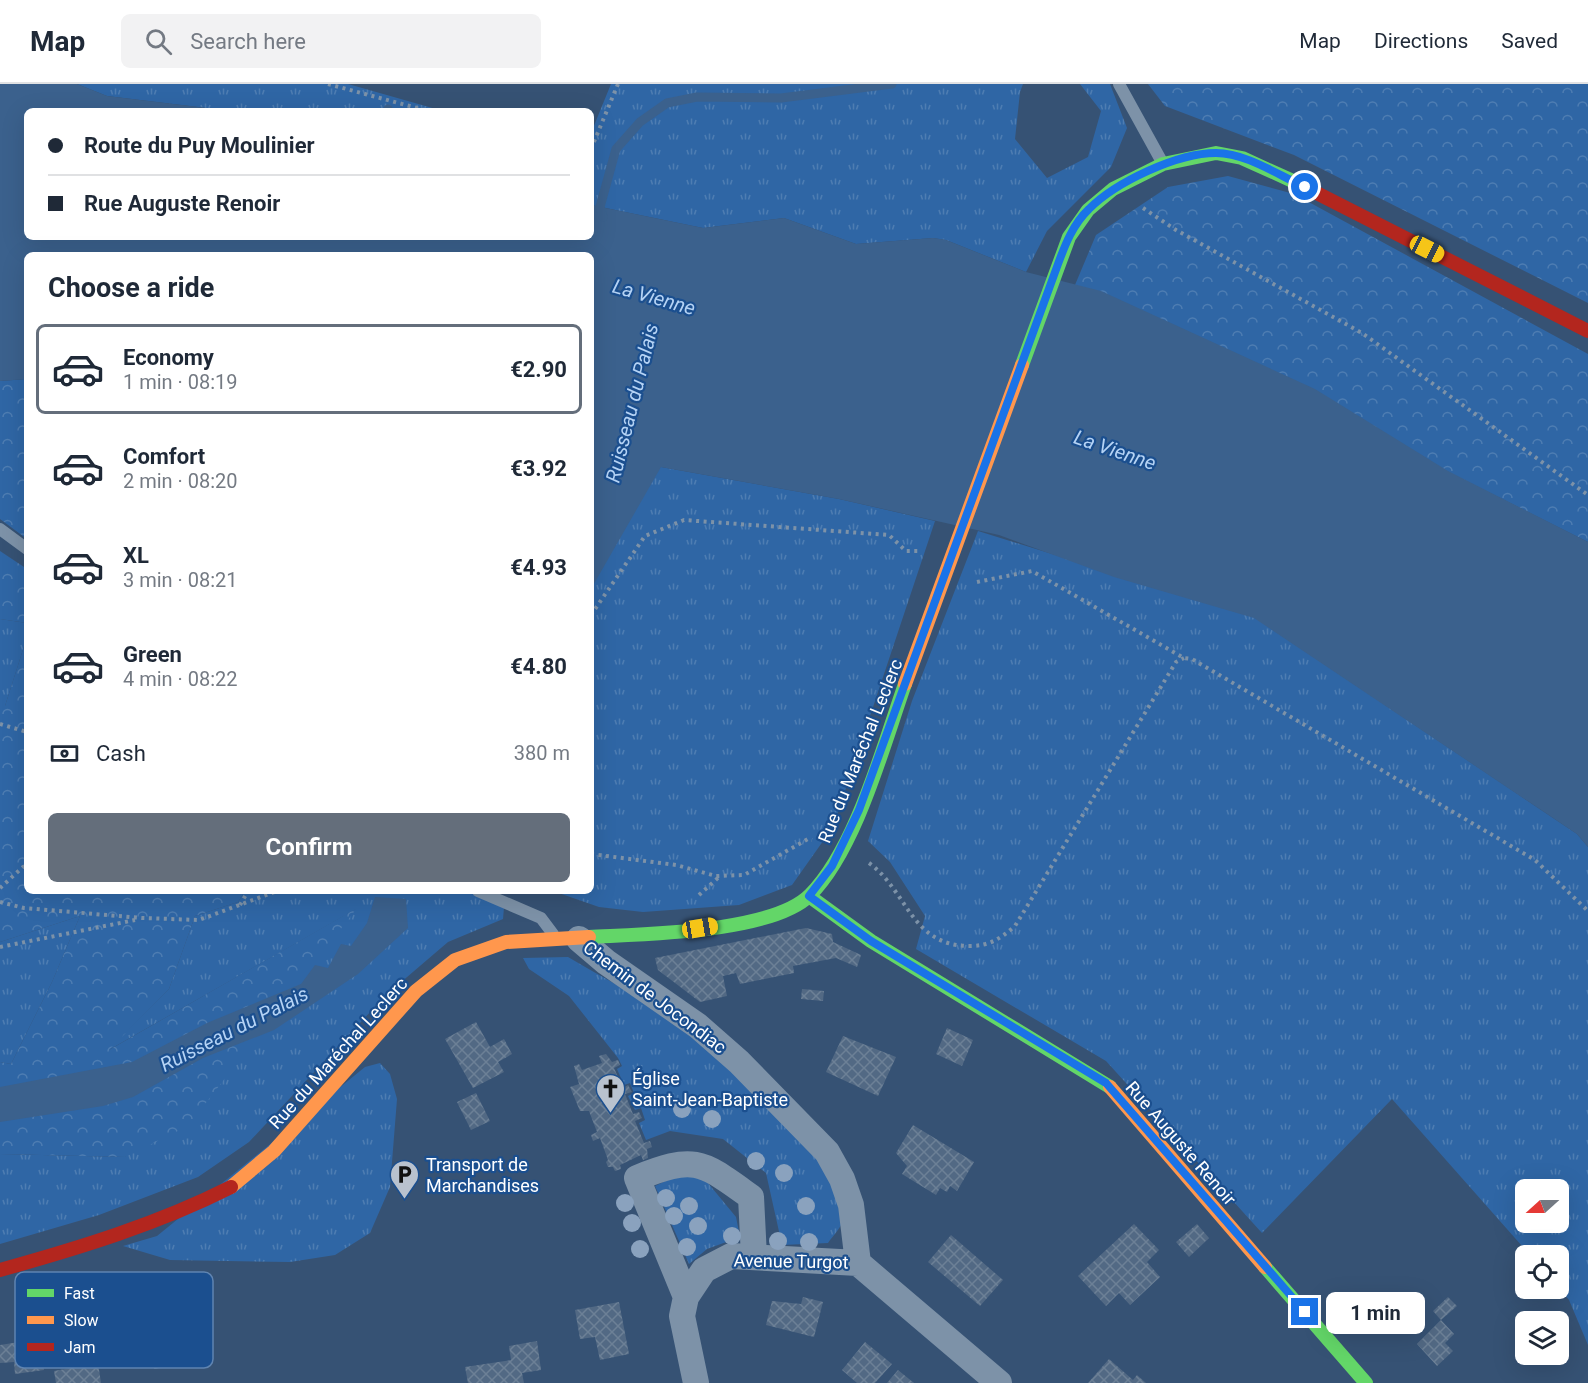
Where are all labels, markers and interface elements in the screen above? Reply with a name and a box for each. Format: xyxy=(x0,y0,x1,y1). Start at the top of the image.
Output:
search box xyxy=(121,14,541,68)
text: Map xyxy=(30,25,85,58)
icon: search xyxy=(142,25,175,58)
text: Search here xyxy=(190,29,306,54)
text: Map xyxy=(1299,29,1341,53)
text: Directions xyxy=(1374,29,1468,53)
text: Saved xyxy=(1501,29,1558,53)
text: Route du Puy Moulinier xyxy=(84,133,315,158)
route start xyxy=(1291,173,1318,200)
text: Rue Auguste Renoir xyxy=(84,191,280,216)
car xyxy=(1407,233,1447,265)
text: Choose a ride xyxy=(48,272,214,304)
water label: La Vienne xyxy=(610,274,698,320)
water label: Ruisseau du Palais xyxy=(601,321,663,485)
icon: car xyxy=(51,342,105,396)
text: Economy xyxy=(123,345,214,370)
text: €2.90 xyxy=(510,357,567,382)
text: 1 min · 08:19 xyxy=(123,370,238,394)
water label: La Vienne xyxy=(1071,425,1159,475)
icon: car xyxy=(51,441,105,495)
text: Comfort xyxy=(123,444,205,469)
text: €3.92 xyxy=(510,456,567,481)
text: 2 min · 08:20 xyxy=(123,469,238,493)
icon: car xyxy=(51,540,105,594)
text: XL xyxy=(123,543,149,568)
text: €4.93 xyxy=(510,555,567,580)
text: 3 min · 08:21 xyxy=(123,568,238,592)
icon: car xyxy=(51,639,105,693)
text: Green xyxy=(123,642,182,667)
text: €4.80 xyxy=(510,654,567,679)
street label: Rue du Maréchal Leclerc xyxy=(813,656,907,846)
text: 4 min · 08:22 xyxy=(123,667,238,691)
icon: cash xyxy=(48,737,81,770)
text: Cash xyxy=(96,741,146,766)
text: 380 m xyxy=(514,741,570,765)
button: Confirm xyxy=(48,813,570,882)
car xyxy=(681,916,719,940)
street label: Chemin de Jocondiac xyxy=(579,936,731,1058)
street label: Rue du Maréchal Leclerc xyxy=(264,973,412,1133)
water label: Ruisseau du Palais xyxy=(156,981,312,1077)
place label: Église Saint-Jean-Baptiste xyxy=(632,1068,788,1110)
church icon: Église Saint-Jean-Baptiste xyxy=(595,1072,627,1114)
street label: Rue Auguste Renoir xyxy=(1122,1077,1240,1209)
place label: Transport de Marchandises xyxy=(426,1154,539,1196)
parking icon: Transport de Marchandises xyxy=(389,1158,421,1200)
north arrow xyxy=(1515,1179,1569,1233)
map controls xyxy=(1515,1179,1569,1365)
button: locate xyxy=(1515,1245,1569,1299)
street label: Avenue Turgot xyxy=(733,1249,849,1273)
legend xyxy=(15,1272,213,1368)
text: Fast xyxy=(64,1284,95,1303)
callout: 1 min xyxy=(1326,1291,1425,1333)
route end xyxy=(1291,1298,1318,1325)
text: 1 min xyxy=(1350,1301,1401,1325)
text: Slow xyxy=(64,1311,99,1330)
button: layers xyxy=(1515,1311,1569,1365)
text: Jam xyxy=(64,1338,96,1357)

